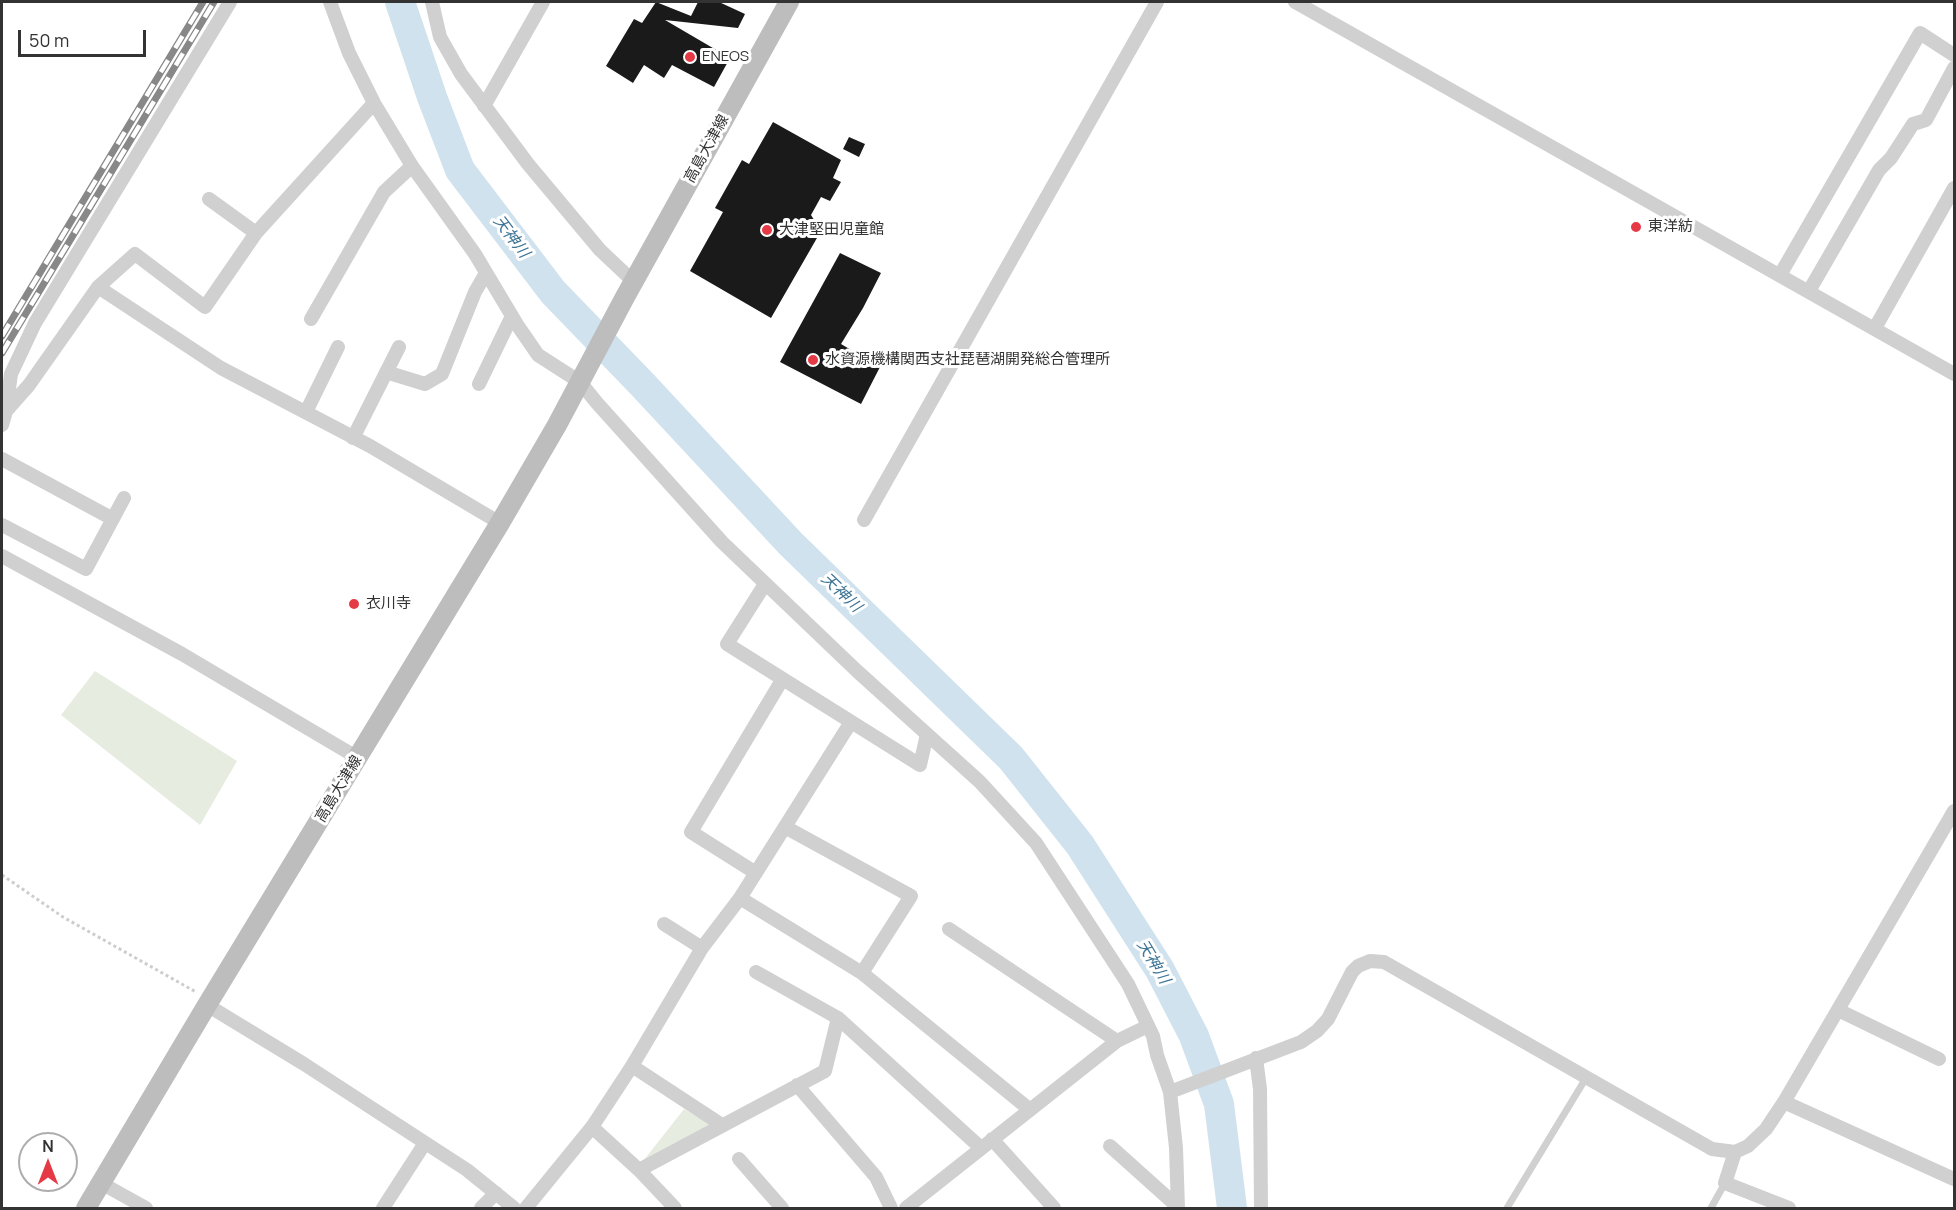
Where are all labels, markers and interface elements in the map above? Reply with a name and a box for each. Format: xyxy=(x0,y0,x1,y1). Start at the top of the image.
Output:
scale bar xyxy=(21,18,148,56)
text: 50 m xyxy=(29,28,69,52)
place label: ENEOS xyxy=(702,48,749,66)
marker: ENEOS xyxy=(683,50,697,64)
street label: 高島大津線 xyxy=(681,112,733,186)
water label: 天神川 xyxy=(489,212,533,262)
place label: 東洋紡 xyxy=(1648,218,1693,236)
marker: 東洋紡 xyxy=(1629,220,1643,234)
place label: 大津堅田児童館 xyxy=(779,221,884,239)
marker: 大津堅田児童館 xyxy=(760,223,774,237)
place label: 水資源機構関西支社琵琶湖開発総合管理所 xyxy=(825,351,1110,369)
marker: 水資源機構関西支社琵琶湖開発総合管理所 xyxy=(806,353,820,367)
water label: 天神川 xyxy=(817,569,865,617)
place label: 衣川寺 xyxy=(366,595,411,613)
marker: 衣川寺 xyxy=(347,597,361,611)
street label: 高島大津線 xyxy=(312,752,366,826)
water label: 天神川 xyxy=(1132,936,1174,988)
north arrow xyxy=(18,1132,78,1192)
text: N xyxy=(42,1135,54,1157)

